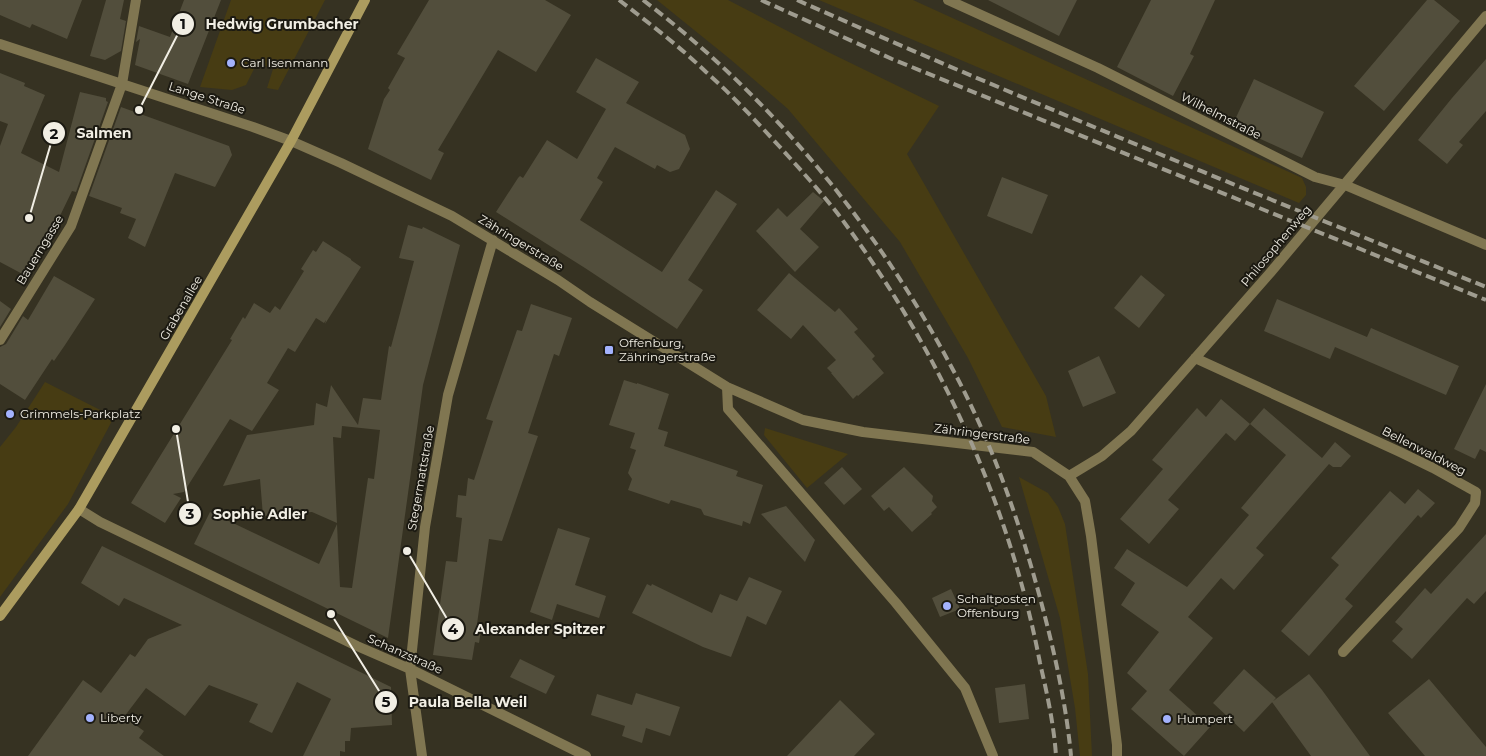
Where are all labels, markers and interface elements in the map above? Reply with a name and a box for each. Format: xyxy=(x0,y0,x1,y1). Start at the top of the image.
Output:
callout: Hedwig Grumbacher xyxy=(170,10,368,39)
text: 1 xyxy=(180,14,186,33)
text: Hedwig Grumbacher xyxy=(205,15,359,33)
place label: Carl Isenmann xyxy=(241,55,328,70)
marker: Carl Isenmann xyxy=(225,57,237,69)
street label: Lange Straße xyxy=(167,78,247,117)
street label: Wilhelmstraße xyxy=(1178,89,1264,142)
callout: Salmen xyxy=(42,119,142,148)
text: 2 xyxy=(50,124,59,143)
text: Salmen xyxy=(76,124,132,142)
street label: Philosophenweg xyxy=(1237,202,1314,289)
street label: Zähringerstraße xyxy=(476,211,567,274)
street label: Bauerngasse xyxy=(13,212,66,287)
street label: Grabenallee xyxy=(156,273,205,343)
place label: Offenburg, Zähringerstraße xyxy=(619,335,716,364)
marker: Offenburg, Zähringerstraße xyxy=(603,344,615,356)
place label: Grimmels-Parkplatz xyxy=(20,406,140,421)
marker: Grimmels-Parkplatz xyxy=(4,408,16,420)
street label: Zähringerstraße xyxy=(933,420,1031,447)
street label: Bellenwaldweg xyxy=(1380,423,1469,478)
street label: Stegermattstraße xyxy=(404,424,437,532)
callout: Sophie Adler xyxy=(178,500,316,529)
text: 3 xyxy=(185,504,195,523)
text: Sophie Adler xyxy=(213,505,307,523)
place label: Schaltposten Offenburg xyxy=(957,591,1036,620)
marker: Schaltposten Offenburg xyxy=(941,600,953,612)
callout: Alexander Spitzer xyxy=(440,615,615,644)
text: 4 xyxy=(448,619,459,638)
text: Alexander Spitzer xyxy=(474,620,605,638)
street label: Schanzstraße xyxy=(365,630,445,677)
callout: Paula Bella Weil xyxy=(374,688,537,717)
text: 5 xyxy=(382,692,391,711)
text: Paula Bella Weil xyxy=(409,693,527,711)
place label: Liberty xyxy=(100,710,142,725)
place label: Humpert xyxy=(1177,711,1233,726)
marker: Liberty xyxy=(84,712,96,724)
marker: Humpert xyxy=(1161,713,1173,725)

